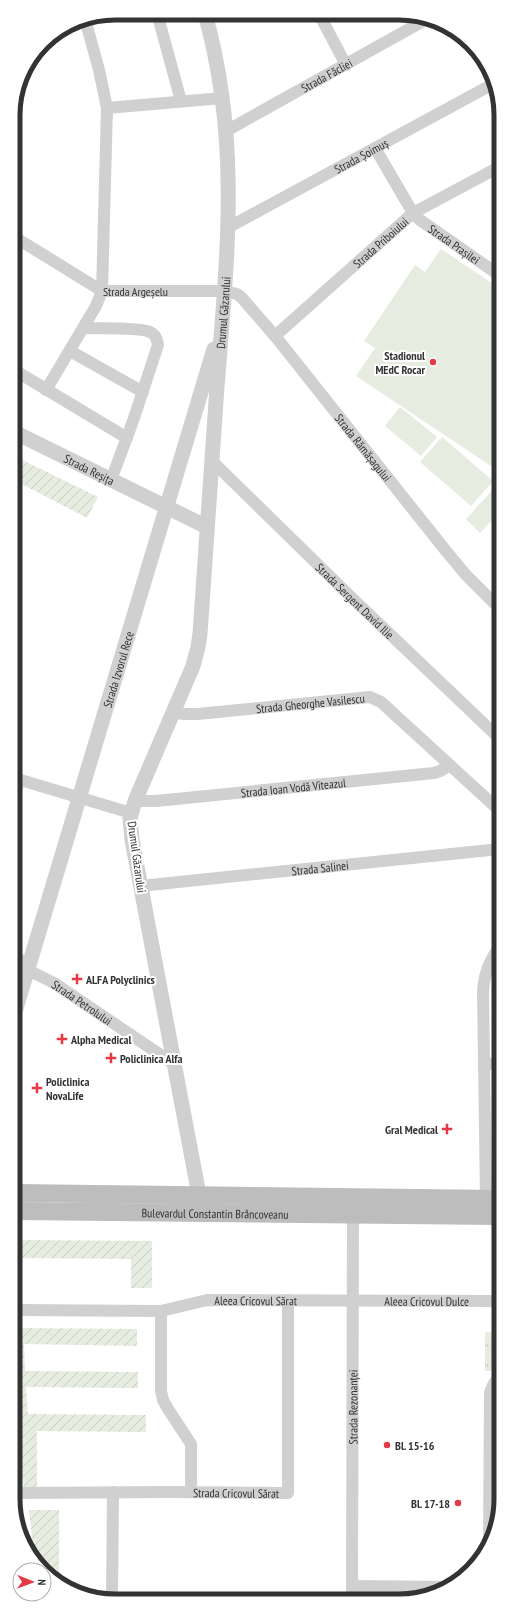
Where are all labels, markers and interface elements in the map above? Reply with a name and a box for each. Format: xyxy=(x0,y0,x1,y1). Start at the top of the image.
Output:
street label: Strada Făcliei xyxy=(298,55,355,95)
street label: Strada Șoimuș xyxy=(331,135,390,176)
street label: Strada Priboiului xyxy=(350,214,411,271)
street label: Strada Prașilei xyxy=(426,221,483,267)
street label: Drumul Găzarului xyxy=(213,276,233,349)
street label: Strada Argeșelu xyxy=(103,284,168,299)
place label: Stadionul MEdC Rocar xyxy=(375,348,425,377)
marker: Stadionul MEdC Rocar xyxy=(428,357,438,367)
street label: Strada Rămășagului xyxy=(332,411,395,484)
street label: Strada Reșița xyxy=(62,450,117,488)
street label: Strada Sergent David Ilie xyxy=(313,559,398,642)
street label: Strada Izvorul Rece xyxy=(99,629,136,709)
street label: Strada Gheorghe Vasilescu xyxy=(255,690,365,716)
street label: Strada Ioan Vodă Viteazul xyxy=(240,774,347,800)
street label: Drumul Găzarului xyxy=(125,820,149,894)
street label: Strada Salinei xyxy=(291,857,349,878)
place label: ALFA Polyclinics xyxy=(85,972,155,987)
marker: ALFA Polyclinics xyxy=(71,973,83,985)
street label: Strada Petrolului xyxy=(49,976,115,1028)
place label: Alpha Medical xyxy=(70,1032,131,1047)
marker: Alpha Medical xyxy=(56,1033,68,1045)
place label: Policlinica Alfa xyxy=(120,1051,183,1066)
marker: Policlinica Alfa xyxy=(105,1052,117,1064)
place label: Policlinica NovaLife xyxy=(46,1074,89,1103)
marker: Policlinica NovaLife xyxy=(31,1082,43,1094)
place label: Gral Medical xyxy=(385,1122,438,1137)
marker: Gral Medical xyxy=(441,1123,453,1135)
street label: Bulevardul Constantin Brâncoveanu xyxy=(141,1205,289,1221)
street label: Aleea Cricovul Sărat xyxy=(214,1293,298,1308)
street label: Aleea Cricovul Dulce xyxy=(384,1293,469,1308)
street label: Strada Rezonanței xyxy=(345,1370,360,1444)
place label: Bl. 15-16 xyxy=(395,1438,435,1453)
marker: Bl. 15-16 xyxy=(382,1440,392,1450)
street label: Strada Cricovul Sărat xyxy=(193,1485,280,1500)
place label: Bl. 17-18 xyxy=(411,1496,450,1511)
marker: Bl. 17-18 xyxy=(453,1498,463,1508)
north arrow xyxy=(12,1562,52,1602)
text: N xyxy=(35,1579,49,1585)

